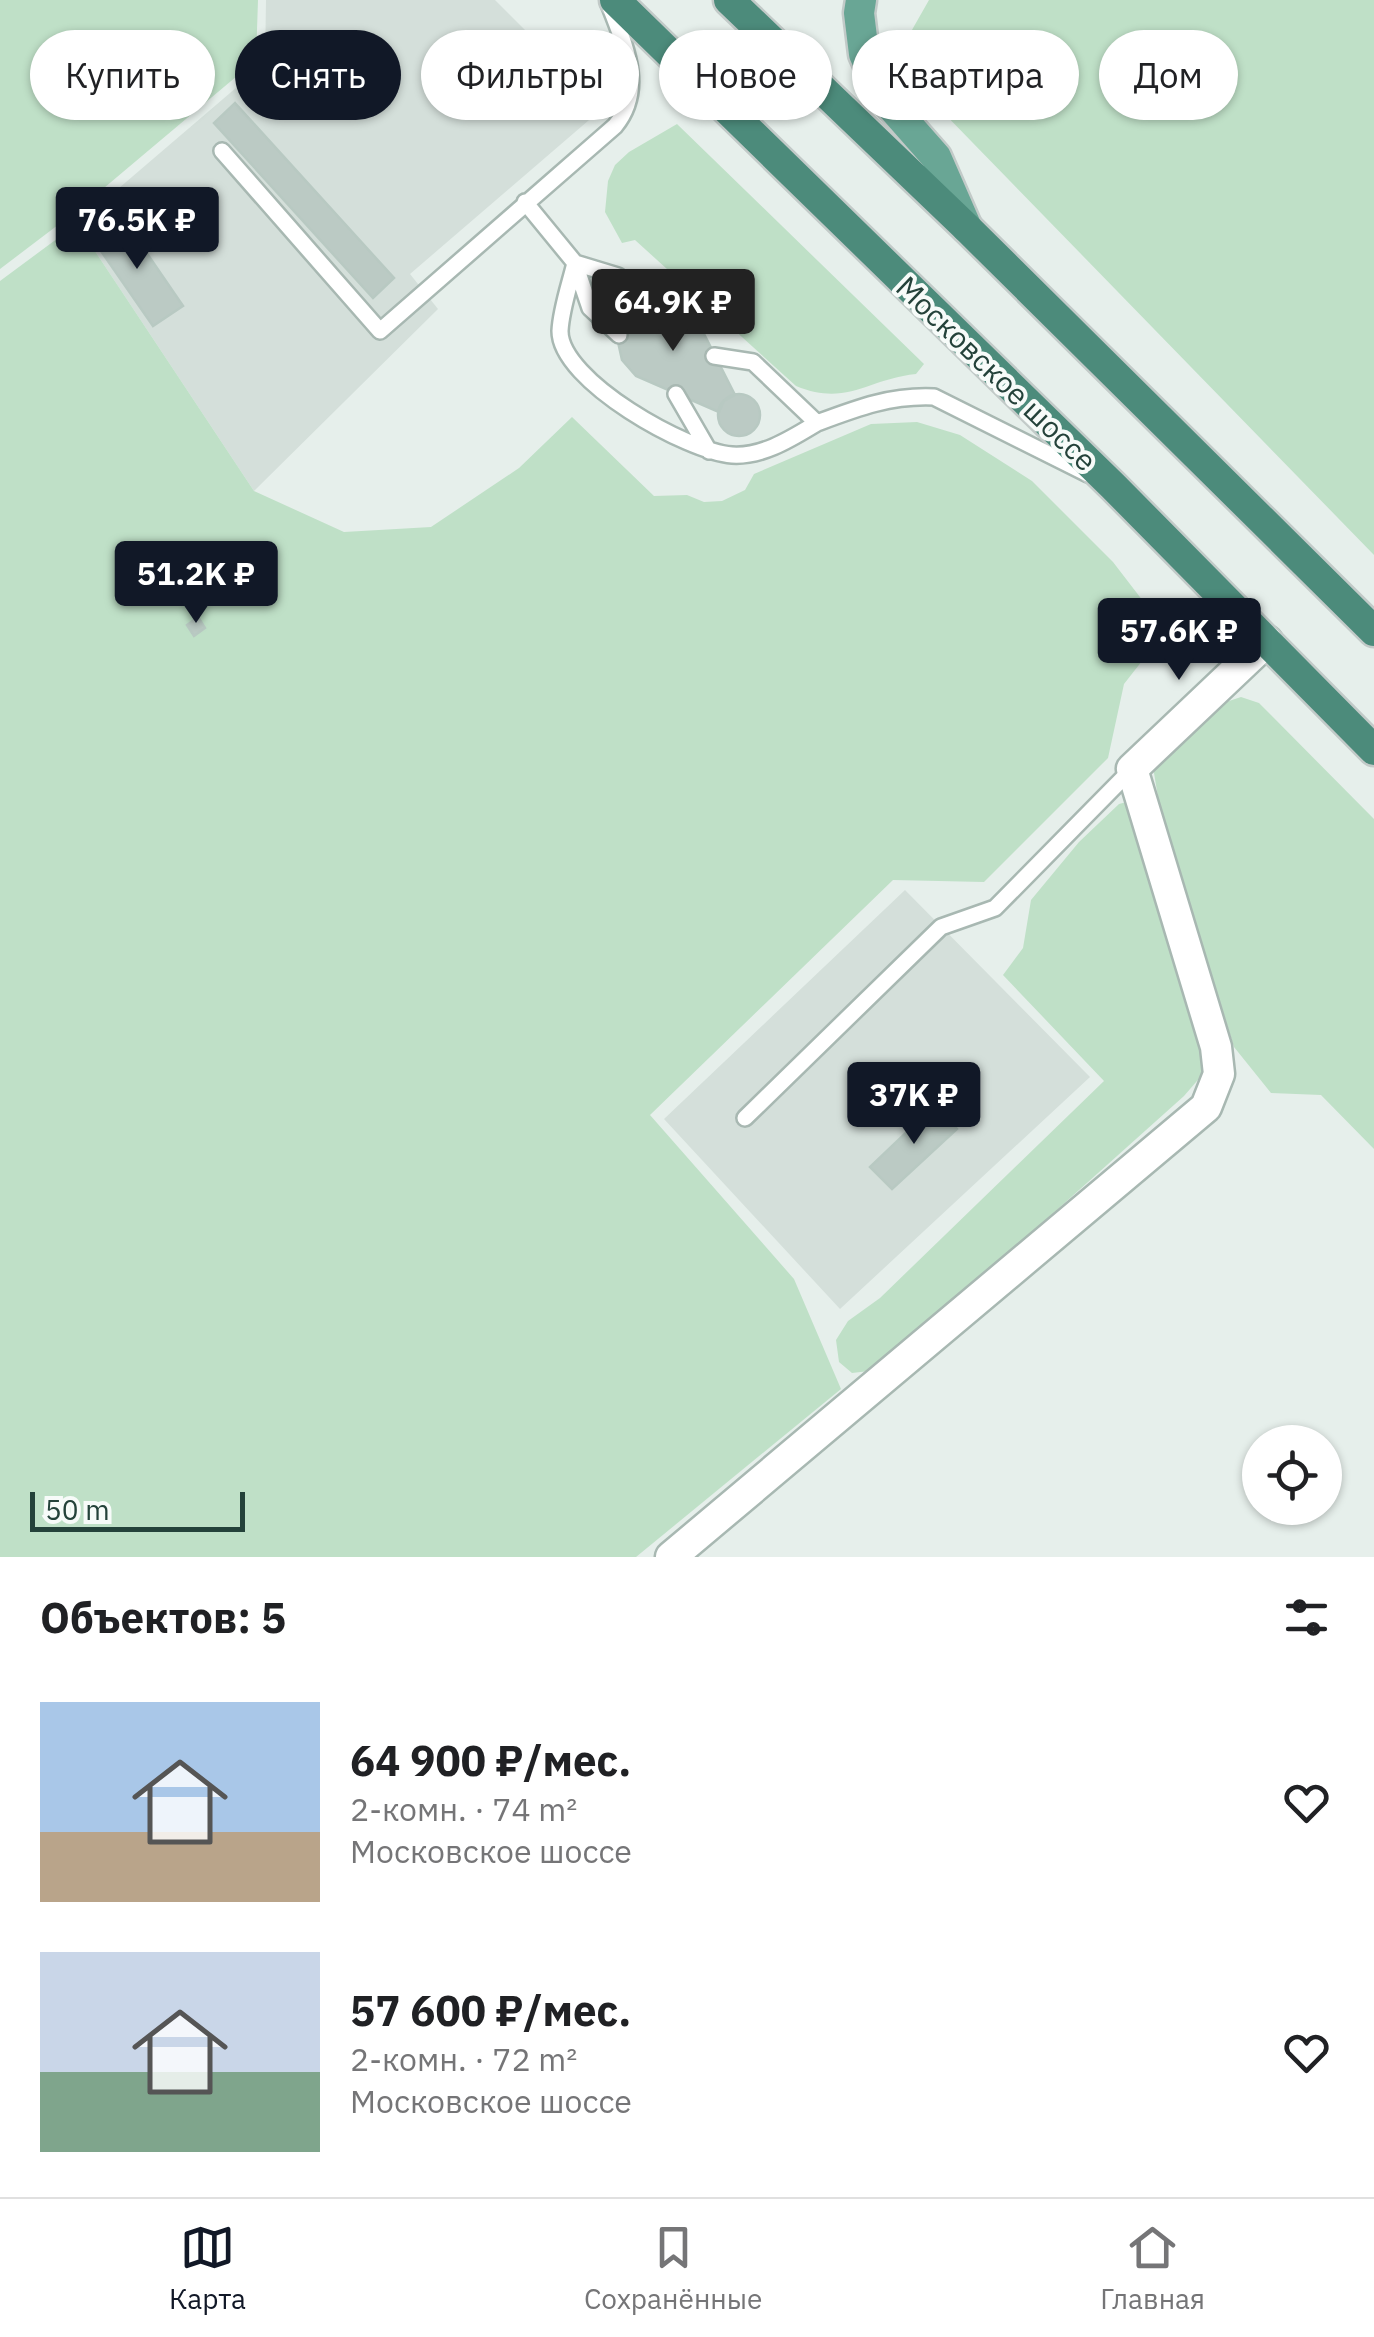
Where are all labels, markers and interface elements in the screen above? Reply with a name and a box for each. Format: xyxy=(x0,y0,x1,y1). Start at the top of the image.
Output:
chip: Купить xyxy=(30,30,215,120)
chip: Снять xyxy=(235,30,401,120)
chip: Фильтры xyxy=(421,30,639,120)
chip: Новое xyxy=(659,30,832,120)
chip: Квартира xyxy=(852,30,1079,120)
chip: Дом xyxy=(1099,30,1238,120)
pin: 76.5K ₽ xyxy=(45,187,229,272)
text: 76.5K ₽ xyxy=(78,198,196,240)
street label: Московское шоссе xyxy=(888,267,1106,479)
pin: 64.9K ₽ xyxy=(581,269,765,354)
text: 64.9K ₽ xyxy=(614,280,732,322)
pin: 51.2K ₽ xyxy=(104,541,288,626)
text: 51.2K ₽ xyxy=(137,552,255,594)
pin: 57.6K ₽ xyxy=(1087,598,1271,683)
text: 57.6K ₽ xyxy=(1120,609,1238,651)
pin: 37K ₽ xyxy=(844,1062,984,1147)
text: 37K ₽ xyxy=(869,1073,959,1115)
map controls xyxy=(1242,1425,1342,1525)
button: locate xyxy=(1242,1425,1342,1525)
scale bar xyxy=(30,1487,245,1532)
text: 50 m xyxy=(45,1491,110,1528)
text: Объектов: 5 xyxy=(40,1590,286,1645)
icon: filters xyxy=(1279,1590,1334,1645)
text: 64 900 ₽/мес. xyxy=(350,1733,631,1788)
icon: home xyxy=(120,1742,240,1862)
icon: heart xyxy=(1279,1775,1334,1830)
text: 2-комн. · 74 m² xyxy=(350,1788,577,1830)
text: Московское шоссе xyxy=(350,1830,632,1872)
text: 57 600 ₽/мес. xyxy=(350,1983,631,2038)
icon: home xyxy=(120,1992,240,2112)
icon: heart xyxy=(1279,2025,1334,2080)
text: 2-комн. · 72 m² xyxy=(350,2038,577,2080)
text: Московское шоссе xyxy=(350,2080,632,2122)
tab: Карта xyxy=(169,2220,246,2317)
tab: Сохранённые xyxy=(584,2220,762,2317)
tab: Главная xyxy=(1100,2220,1205,2317)

